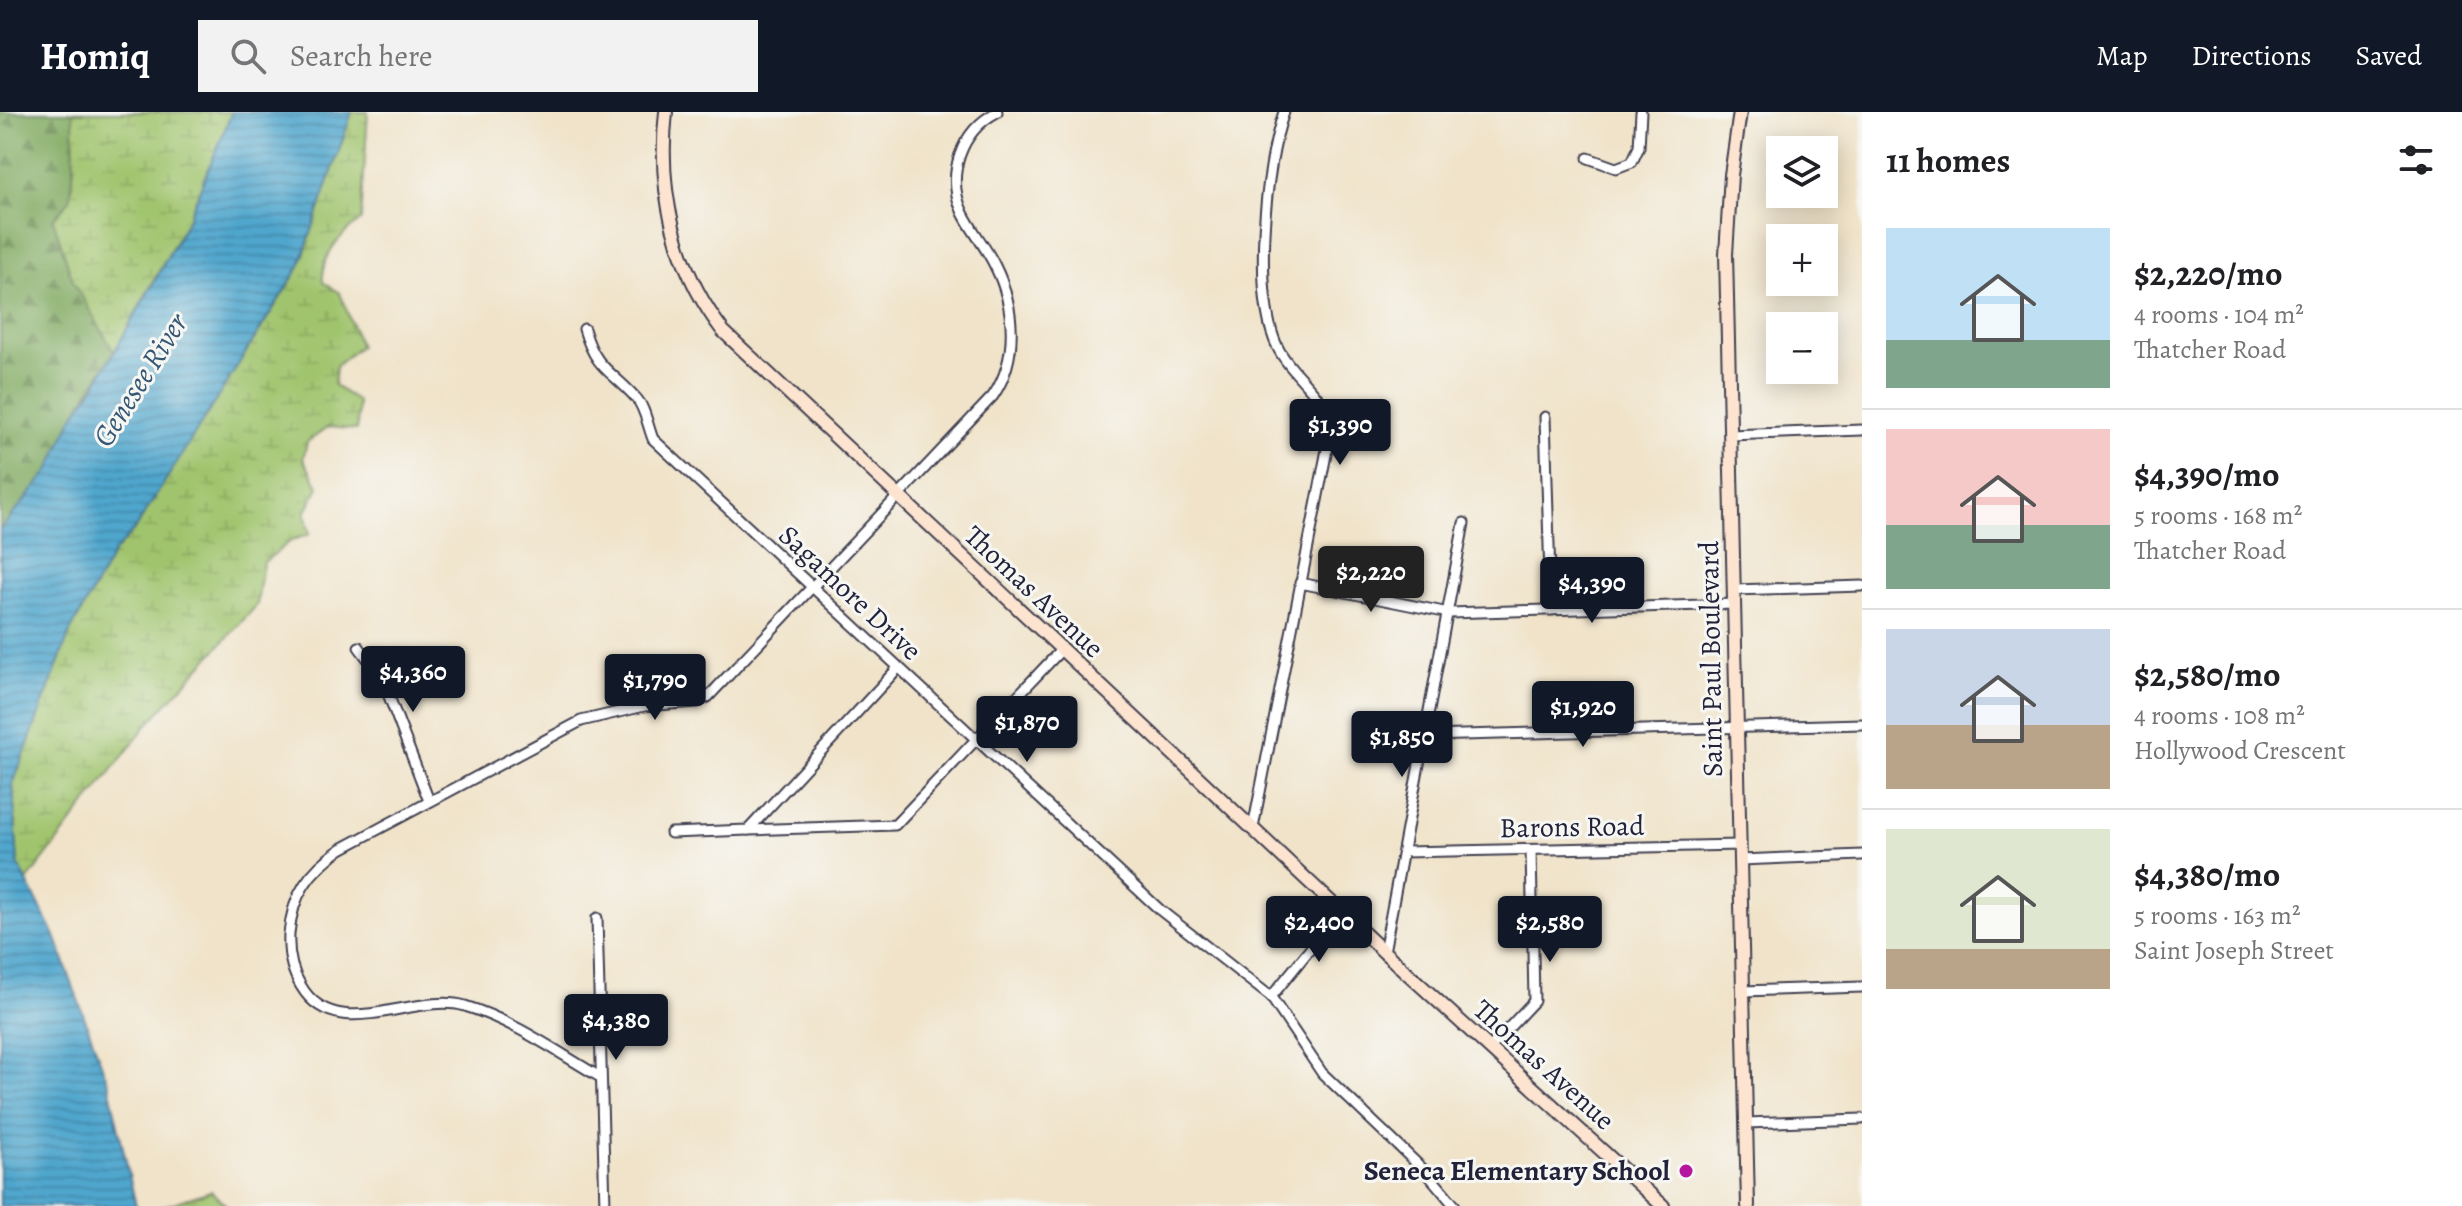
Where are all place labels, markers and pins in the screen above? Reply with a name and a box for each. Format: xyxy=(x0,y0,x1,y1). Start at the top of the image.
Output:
pin: $1,390 xyxy=(1275,399,1405,467)
pin: $2,220 xyxy=(1306,546,1436,614)
pin: $4,390 xyxy=(1527,557,1657,625)
pin: $4,360 xyxy=(348,646,478,714)
pin: $1,790 xyxy=(590,654,720,722)
pin: $1,920 xyxy=(1518,681,1648,749)
pin: $1,870 xyxy=(962,696,1092,764)
pin: $1,850 xyxy=(1337,711,1467,779)
pin: $2,400 xyxy=(1254,896,1384,964)
pin: $2,580 xyxy=(1485,896,1615,964)
pin: $4,380 xyxy=(551,994,681,1062)
place label: Seneca Elementary School xyxy=(1364,1152,1671,1190)
marker: Seneca Elementary School xyxy=(1677,1162,1695,1180)

